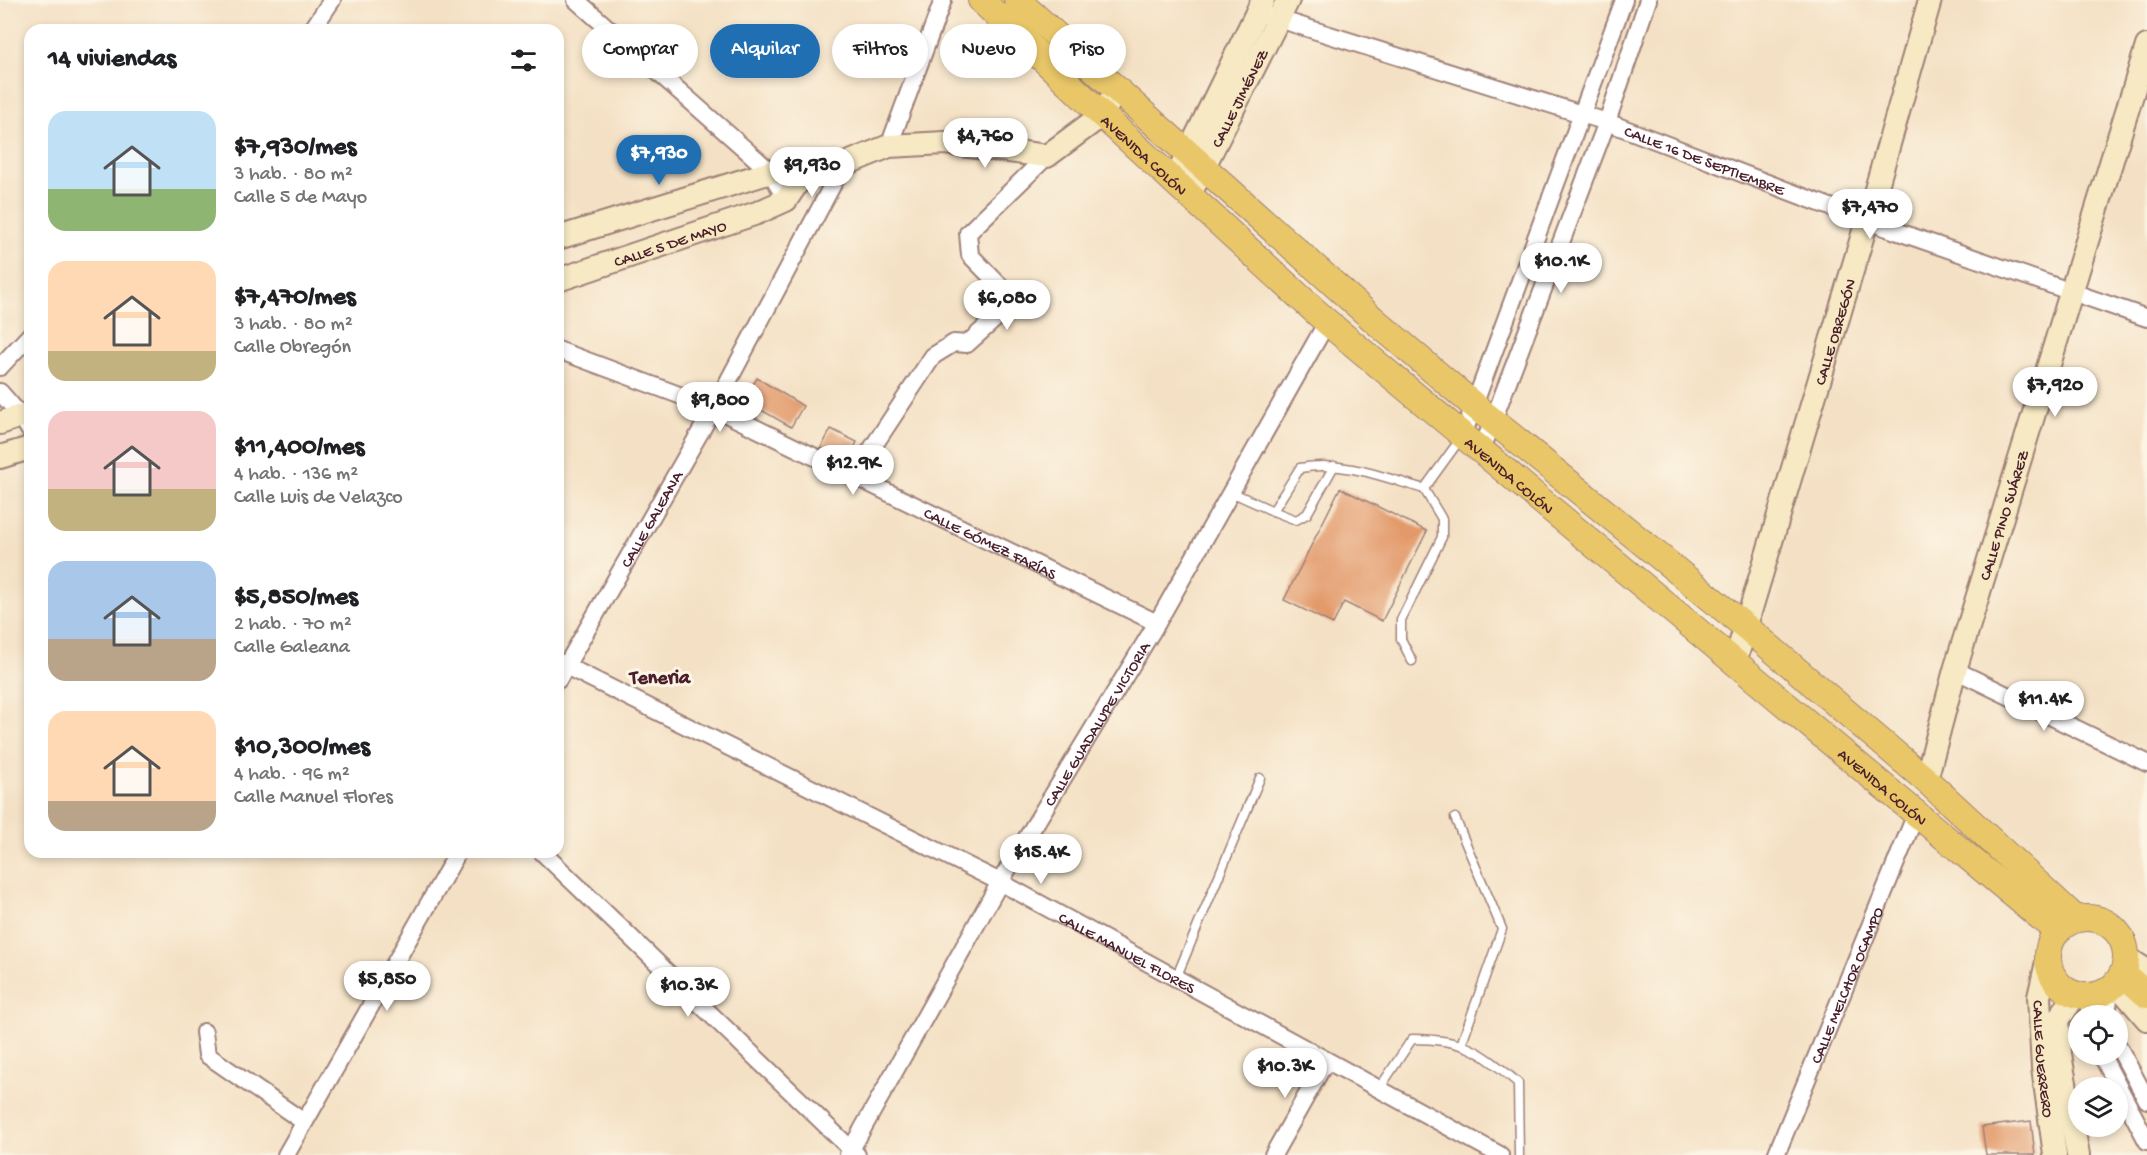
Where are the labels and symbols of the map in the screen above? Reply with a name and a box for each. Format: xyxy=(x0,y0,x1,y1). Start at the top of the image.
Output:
street label: CALLE JIMÉNEZ xyxy=(1209,46,1275,152)
street label: AVENIDA COLÓN xyxy=(1095,112,1189,201)
pin: $4,760 xyxy=(936,118,1034,169)
street label: CALLE 16 DE SEPTIEMBRE xyxy=(1621,123,1787,202)
pin: $7,930 xyxy=(610,135,708,186)
pin: $9,930 xyxy=(763,147,861,198)
pin: $7,470 xyxy=(1821,189,1919,240)
street label: CALLE 5 DE MAYO xyxy=(612,218,730,273)
pin: $10.1K xyxy=(1512,243,1610,294)
street label: CALLE OBREGÓN xyxy=(1812,277,1862,388)
pin: $6,080 xyxy=(958,280,1056,331)
pin: $7,920 xyxy=(2006,367,2104,418)
pin: $9,800 xyxy=(671,382,769,433)
street label: AVENIDA COLÓN xyxy=(1459,435,1556,520)
pin: $12.9K xyxy=(804,445,902,496)
street label: CALLE PINO SUÁREZ xyxy=(1977,448,2035,583)
street label: CALLE GALEANA xyxy=(618,467,690,572)
street label: CALLE GÓMEZ FARÍAS xyxy=(920,505,1059,586)
street label: CALLE GUADALUPE VICTORIA xyxy=(1042,638,1157,811)
district label: Teneria xyxy=(628,668,691,691)
pin: $11.4K xyxy=(1995,681,2093,732)
street label: AVENIDA COLÓN xyxy=(1832,746,1929,831)
pin: $15.4K xyxy=(992,834,1090,885)
street label: CALLE MELCHOR OCAMPO xyxy=(1809,905,1890,1067)
street label: CALLE MANUEL FLORES xyxy=(1054,910,1198,1000)
pin: $5,850 xyxy=(338,961,436,1012)
pin: $10.3K xyxy=(639,967,737,1018)
street label: CALLE GUERRERO xyxy=(2026,1000,2056,1119)
pin: $10.3K xyxy=(1236,1048,1334,1099)

